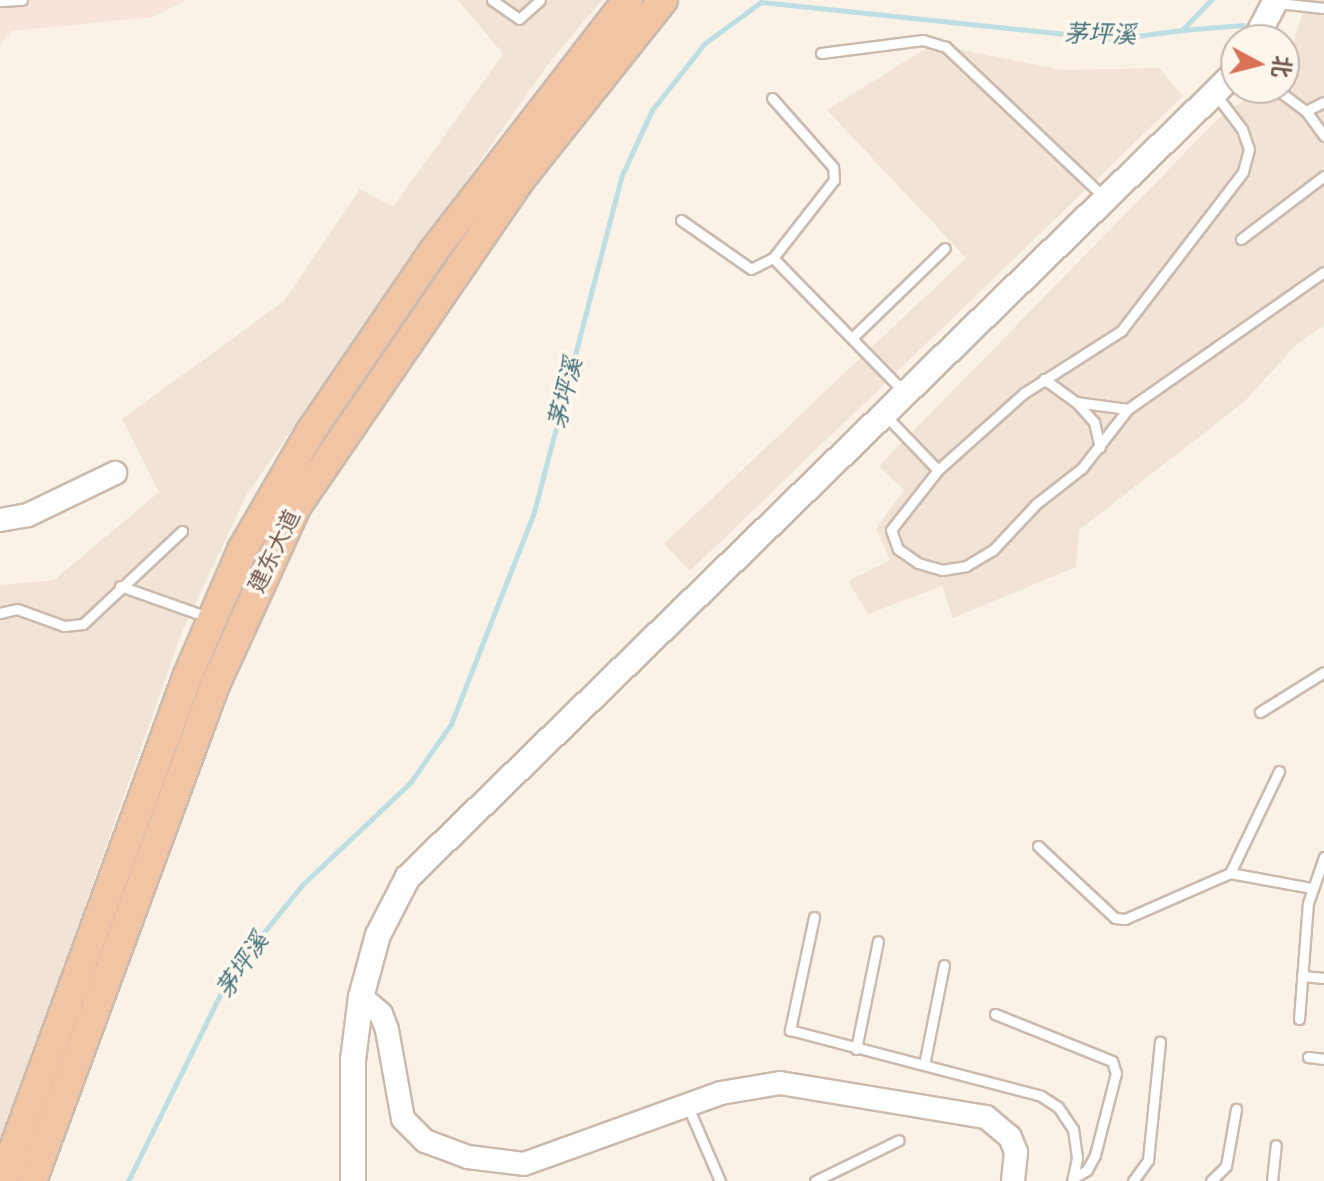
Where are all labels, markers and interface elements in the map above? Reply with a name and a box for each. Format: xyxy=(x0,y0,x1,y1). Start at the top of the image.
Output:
water label: 茅坪溪 xyxy=(1064,19,1136,49)
north arrow xyxy=(1220,24,1300,104)
text: 北 xyxy=(1266,54,1298,79)
water label: 茅坪溪 xyxy=(542,355,588,431)
street label: 建东大道 xyxy=(243,506,305,596)
water label: 茅坪溪 xyxy=(210,927,274,1003)

